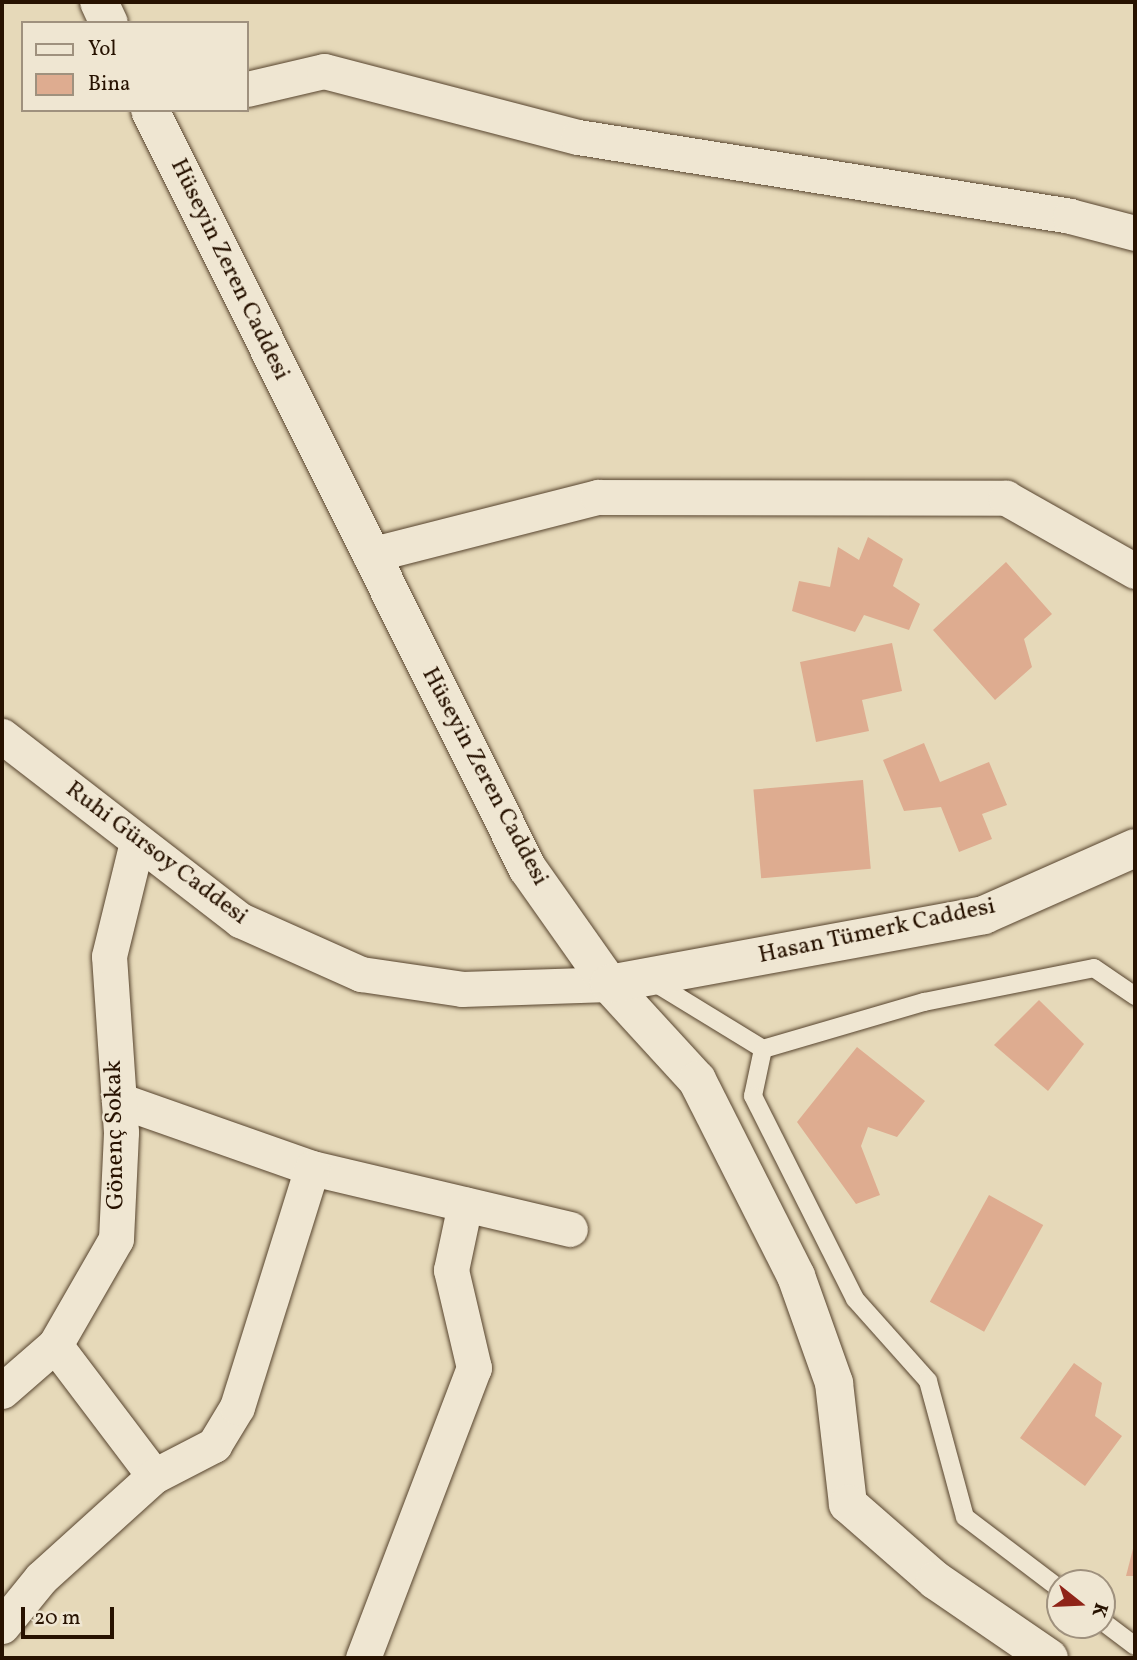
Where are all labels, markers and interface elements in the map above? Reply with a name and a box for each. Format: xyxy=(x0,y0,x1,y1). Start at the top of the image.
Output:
legend xyxy=(21,21,248,112)
text: Yol xyxy=(88,35,117,64)
text: Bina xyxy=(88,70,130,99)
street label: Hüseyin Zeren Caddesi xyxy=(163,154,295,386)
street label: Hüseyin Zeren Caddesi xyxy=(414,663,554,891)
street label: Ruhi Gürsoy Caddesi xyxy=(59,776,253,932)
street label: Hasan Tümerk Caddesi xyxy=(756,893,998,971)
street label: Gönenç Sokak xyxy=(100,1060,132,1210)
north arrow xyxy=(1046,1569,1116,1639)
scale bar xyxy=(24,1594,117,1638)
text: K xyxy=(1085,1599,1114,1620)
text: 20 m xyxy=(34,1604,80,1633)

